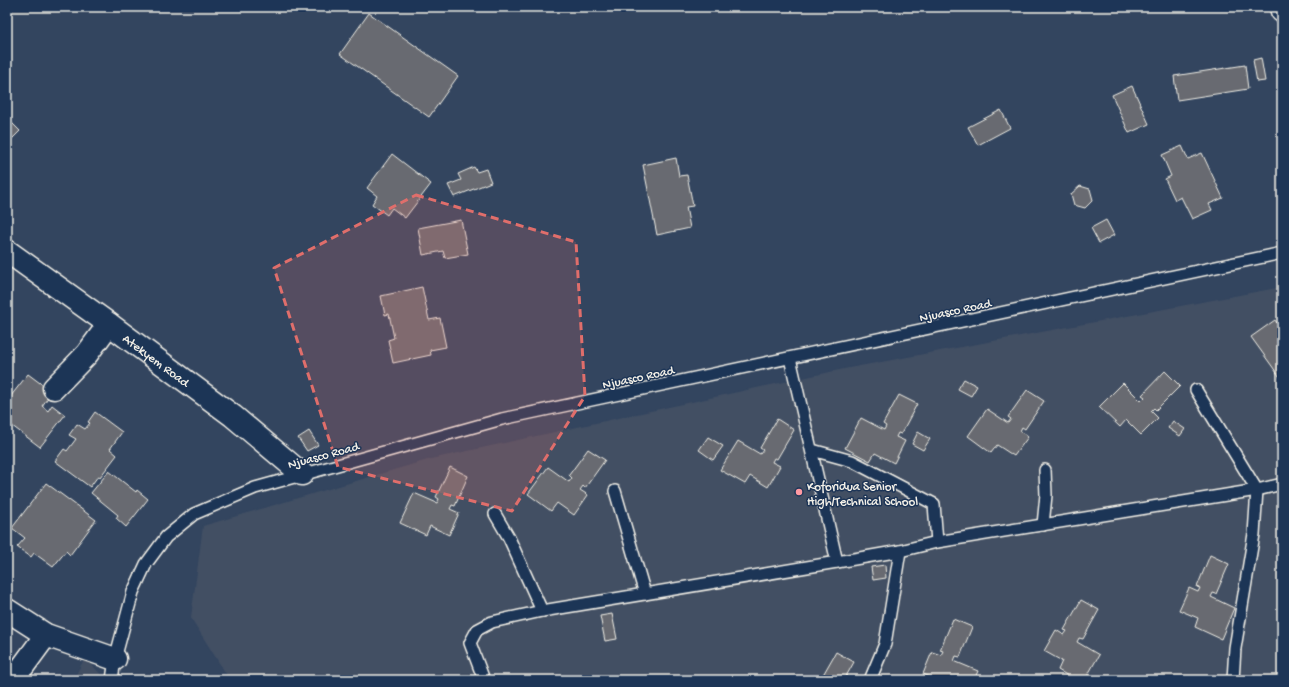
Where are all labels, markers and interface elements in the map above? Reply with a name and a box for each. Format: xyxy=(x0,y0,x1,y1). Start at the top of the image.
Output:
street label: Njuasco Road xyxy=(918,296,994,326)
street label: Atekyem Road xyxy=(119,332,193,392)
street label: Njuasco Road xyxy=(601,363,677,393)
street label: Njuasco Road xyxy=(286,439,362,473)
place label: Koforidua Senior High/Technical School xyxy=(807,480,918,510)
marker: Koforidua Senior High/Technical School xyxy=(794,487,804,497)

